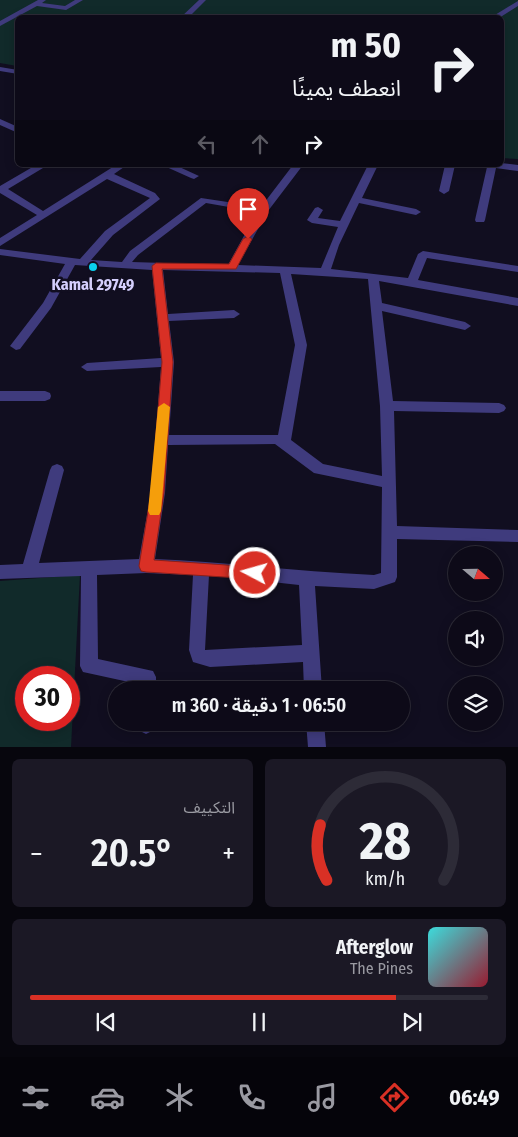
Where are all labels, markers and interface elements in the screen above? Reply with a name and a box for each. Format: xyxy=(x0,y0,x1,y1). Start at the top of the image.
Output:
text: 50 m xyxy=(331,24,401,66)
icon: right xyxy=(419,35,484,100)
text: انعطف يمينًا xyxy=(292,75,401,102)
icon: left xyxy=(193,130,221,158)
icon: ahead xyxy=(246,130,274,158)
icon: right xyxy=(299,130,327,158)
pin xyxy=(227,188,269,239)
icon: arrive xyxy=(234,195,262,223)
marker: Kamal 29749 xyxy=(87,261,99,273)
place label: Kamal 29749 xyxy=(52,275,134,294)
position arrow xyxy=(228,546,280,598)
north arrow xyxy=(448,546,502,601)
map controls xyxy=(448,546,503,731)
button: sound xyxy=(448,611,503,666)
speed limit sign: 30 xyxy=(15,666,80,731)
button: layers xyxy=(448,676,503,731)
text: 06:50 · 1 دقيقة · 360 m xyxy=(172,694,346,717)
text: التكييف xyxy=(183,798,235,817)
text: 28 xyxy=(359,810,411,873)
text: 20.5° xyxy=(91,830,174,876)
text: − xyxy=(30,837,43,870)
text: + xyxy=(222,837,235,870)
text: km/h xyxy=(366,868,405,890)
text: Afterglow xyxy=(336,936,413,959)
text: The Pines xyxy=(350,959,413,978)
icon: previous xyxy=(92,1008,120,1036)
icon: pause xyxy=(245,1008,273,1036)
icon: next xyxy=(398,1008,426,1036)
icon: filters xyxy=(18,1080,53,1115)
icon: car xyxy=(90,1080,125,1115)
icon: climate xyxy=(162,1080,197,1115)
icon: phone xyxy=(234,1080,269,1115)
icon: music xyxy=(305,1080,340,1115)
icon: directions xyxy=(377,1080,412,1115)
text: 06:49 xyxy=(449,1084,500,1111)

